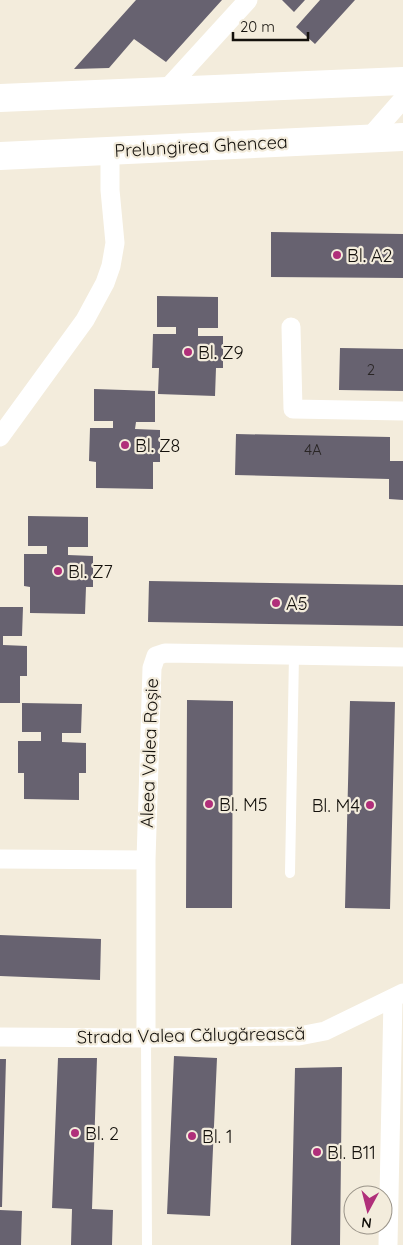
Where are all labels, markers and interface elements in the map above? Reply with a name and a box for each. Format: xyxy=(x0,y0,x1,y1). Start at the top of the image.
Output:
scale bar xyxy=(233,10,308,42)
text: 20 m xyxy=(240,17,275,36)
street label: Prelungirea Ghencea xyxy=(114,130,288,162)
place label: Bl. A2 xyxy=(347,244,393,267)
marker: Bl. A2 xyxy=(331,249,343,261)
place label: Bl. Z9 xyxy=(198,341,244,364)
marker: Bl. Z9 xyxy=(182,346,194,358)
house number: 2 xyxy=(367,360,375,379)
place label: Bl. Z8 xyxy=(135,434,180,457)
marker: Bl. Z8 xyxy=(119,439,131,451)
house number: 4A xyxy=(304,440,322,459)
place label: Bl. Z7 xyxy=(68,560,113,583)
marker: Bl. Z7 xyxy=(52,565,64,577)
place label: A5 xyxy=(286,592,307,615)
marker: A5 xyxy=(270,597,282,609)
street label: Aleea Valea Roșie xyxy=(135,678,163,828)
place label: Bl. M5 xyxy=(219,793,268,816)
place label: Bl. M4 xyxy=(312,794,360,817)
marker: Bl. M5 xyxy=(203,798,215,810)
marker: Bl. M4 xyxy=(364,799,376,811)
street label: Strada Valea Călugărească xyxy=(77,1022,305,1048)
place label: Bl. 2 xyxy=(85,1122,119,1145)
place label: Bl. 1 xyxy=(202,1125,233,1148)
marker: Bl. 2 xyxy=(69,1127,81,1139)
marker: Bl. 1 xyxy=(186,1130,198,1142)
place label: Bl. B11 xyxy=(327,1141,376,1164)
marker: Bl. B11 xyxy=(311,1146,323,1158)
north arrow xyxy=(343,1185,393,1235)
text: N xyxy=(360,1213,373,1232)

